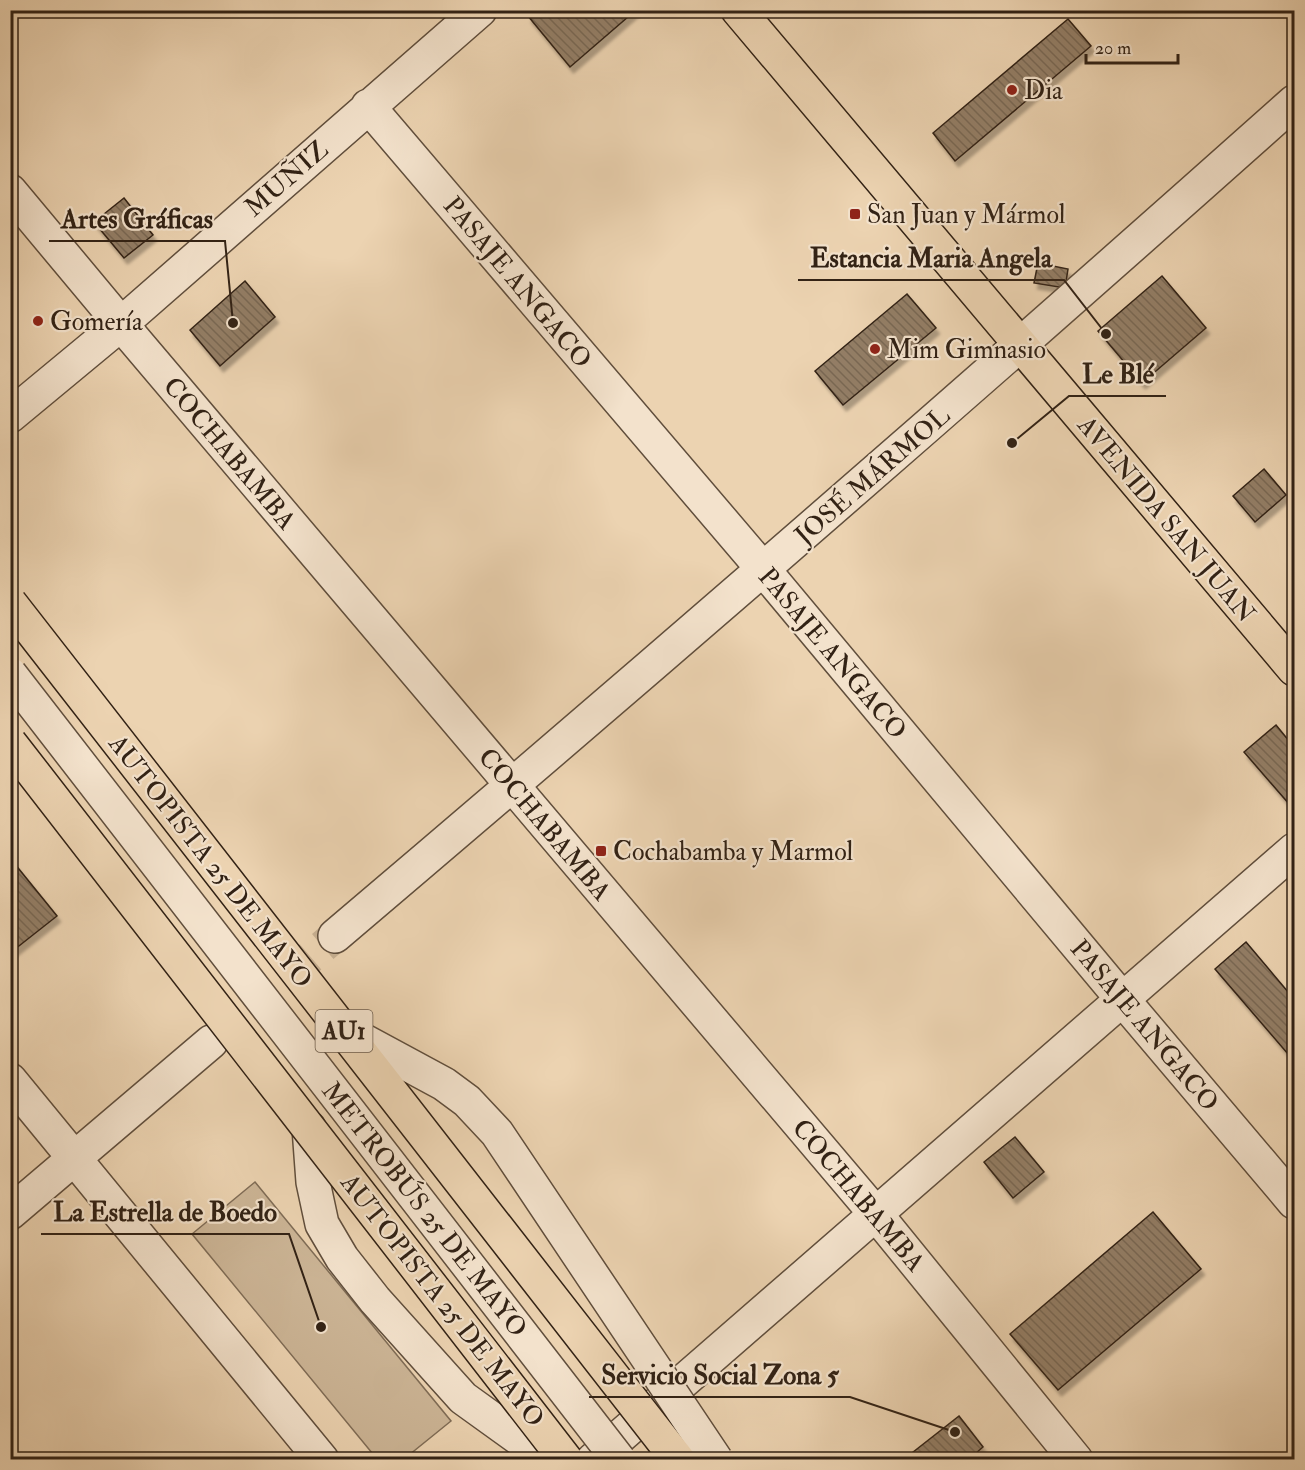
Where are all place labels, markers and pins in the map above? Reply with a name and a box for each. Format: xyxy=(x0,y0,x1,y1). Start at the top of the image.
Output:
place label: Dia xyxy=(1024,75,1063,107)
marker: Dia xyxy=(1005,83,1019,97)
callout: Artes Gráficas xyxy=(49,196,225,241)
place label: San Juan y Mármol xyxy=(867,199,1066,231)
marker: San Juan y Mármol xyxy=(848,207,862,221)
callout: Estancia Maria Angela xyxy=(798,235,1064,280)
place label: Gomería xyxy=(50,306,143,338)
marker: Gomería xyxy=(31,314,45,328)
place label: Mim Gimnasio xyxy=(887,334,1046,366)
marker: Mim Gimnasio xyxy=(868,342,882,356)
callout: Le Blé xyxy=(1069,351,1166,396)
place label: Cochabamba y Marmol xyxy=(613,836,854,868)
marker: Cochabamba y Marmol xyxy=(594,844,608,858)
callout: La Estrella de Boedo xyxy=(41,1189,289,1234)
callout: Servicio Social Zona 5 xyxy=(589,1352,850,1397)

